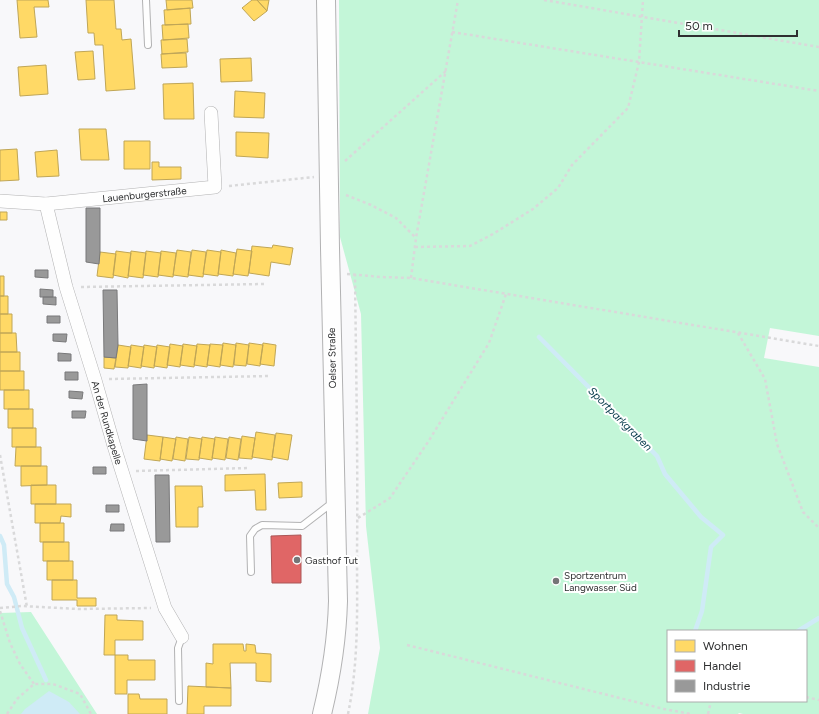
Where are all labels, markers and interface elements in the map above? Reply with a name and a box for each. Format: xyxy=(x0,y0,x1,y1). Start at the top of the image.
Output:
scale bar xyxy=(679,12,797,38)
text: 50 m xyxy=(685,19,713,33)
street label: Lauenburgerstraße xyxy=(102,183,188,205)
street label: Oelser Straße xyxy=(325,327,339,389)
street label: An der Rundkapelle xyxy=(89,379,126,466)
water label: Sportparkgraben xyxy=(585,384,655,454)
place label: Gasthof Tut xyxy=(305,554,358,567)
marker: Gasthof Tut xyxy=(292,555,302,565)
place label: Sportzentrum Langwasser Süd xyxy=(564,569,637,594)
marker: Sportzentrum Langwasser Süd xyxy=(551,576,561,586)
legend xyxy=(667,630,807,702)
text: Wohnen xyxy=(703,639,748,653)
text: Handel xyxy=(703,659,741,673)
text: Industrie xyxy=(703,679,751,693)

